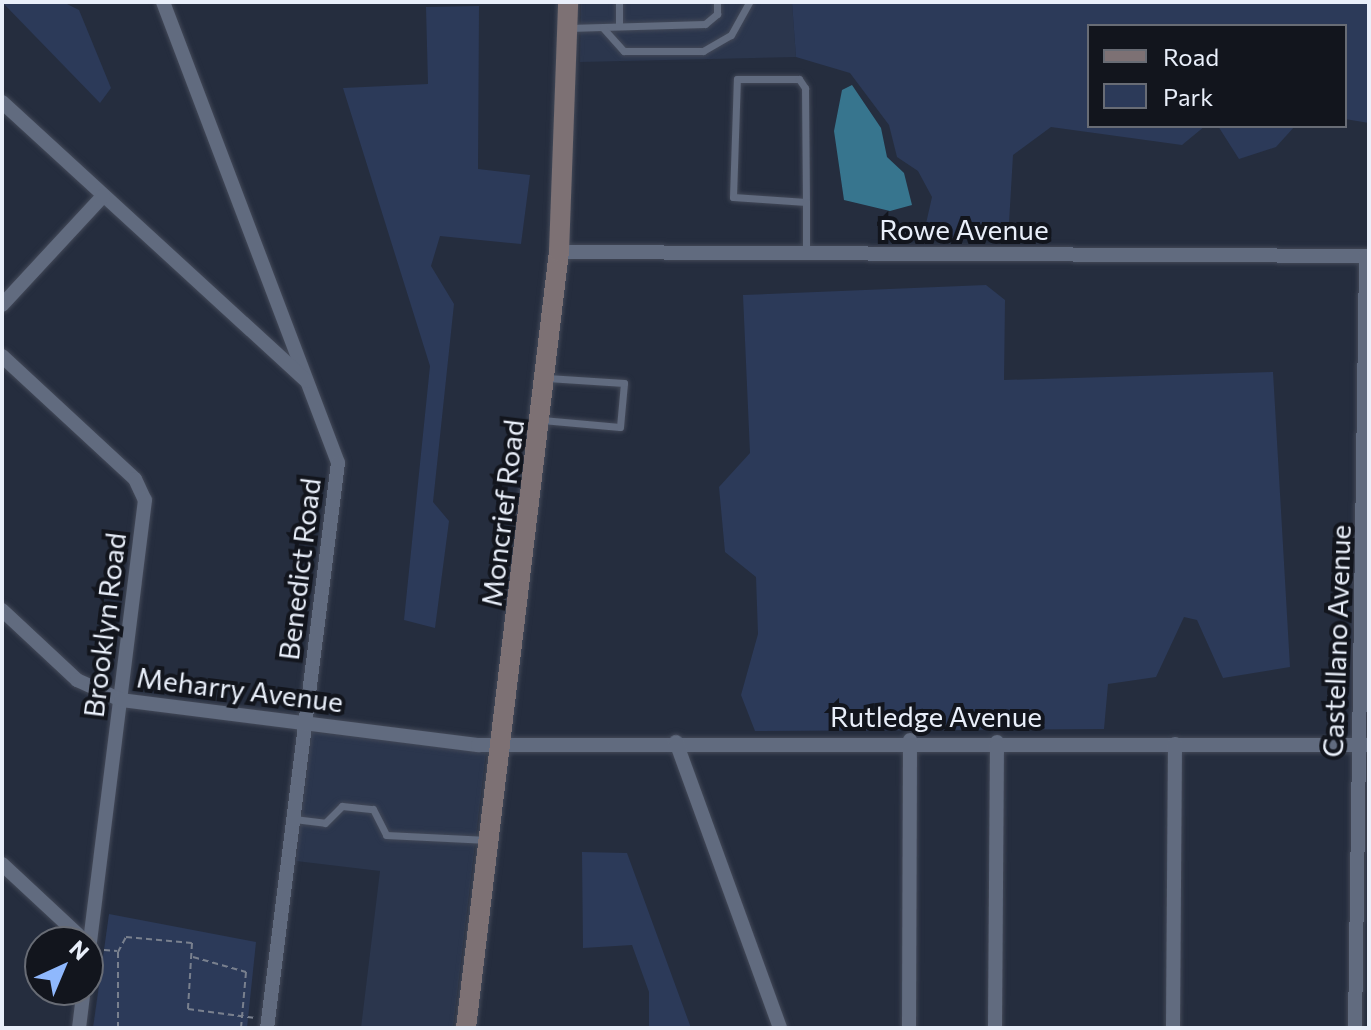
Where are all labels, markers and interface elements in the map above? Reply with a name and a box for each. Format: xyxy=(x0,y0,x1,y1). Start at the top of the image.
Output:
legend xyxy=(1087,24,1347,128)
text: Road xyxy=(1163,42,1219,71)
text: Park xyxy=(1163,82,1213,111)
street label: Rowe Avenue xyxy=(879,212,1049,246)
street label: Moncrief Road xyxy=(474,418,530,608)
street label: Benedict Road xyxy=(271,476,327,662)
street label: Castellano Avenue xyxy=(1315,524,1357,758)
street label: Brooklyn Road xyxy=(76,531,132,719)
street label: Meharry Avenue xyxy=(135,660,345,718)
street label: Rutledge Avenue xyxy=(830,699,1042,733)
north arrow xyxy=(24,926,104,1006)
text: N xyxy=(64,934,95,965)

